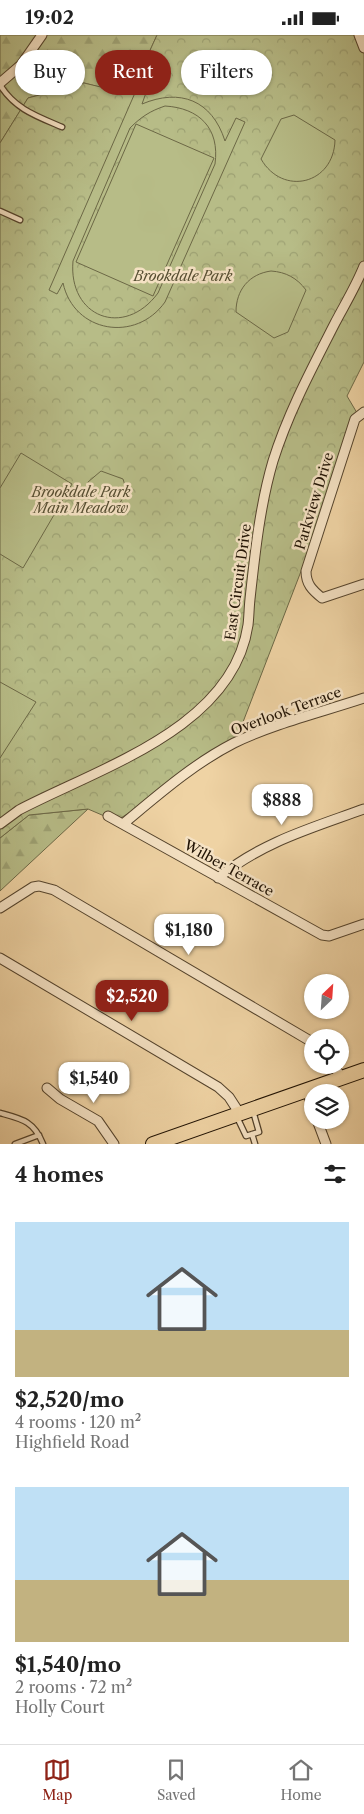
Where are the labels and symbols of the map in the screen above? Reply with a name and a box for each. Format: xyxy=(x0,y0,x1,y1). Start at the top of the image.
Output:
park label: Brookdale Park xyxy=(133,267,233,285)
street label: Parkview Drive xyxy=(291,450,337,552)
park label: Brookdale Park Main Meadow xyxy=(31,483,131,517)
street label: East Circuit Drive xyxy=(221,522,255,642)
street label: Overlook Terrace xyxy=(228,683,344,739)
pin: $888 xyxy=(252,783,312,826)
street label: Wilber Terrace xyxy=(180,835,277,900)
pin: $1,180 xyxy=(148,913,230,956)
north arrow xyxy=(304,974,349,1019)
pin: $2,520 xyxy=(91,979,173,1022)
pin: $1,540 xyxy=(53,1061,135,1104)

